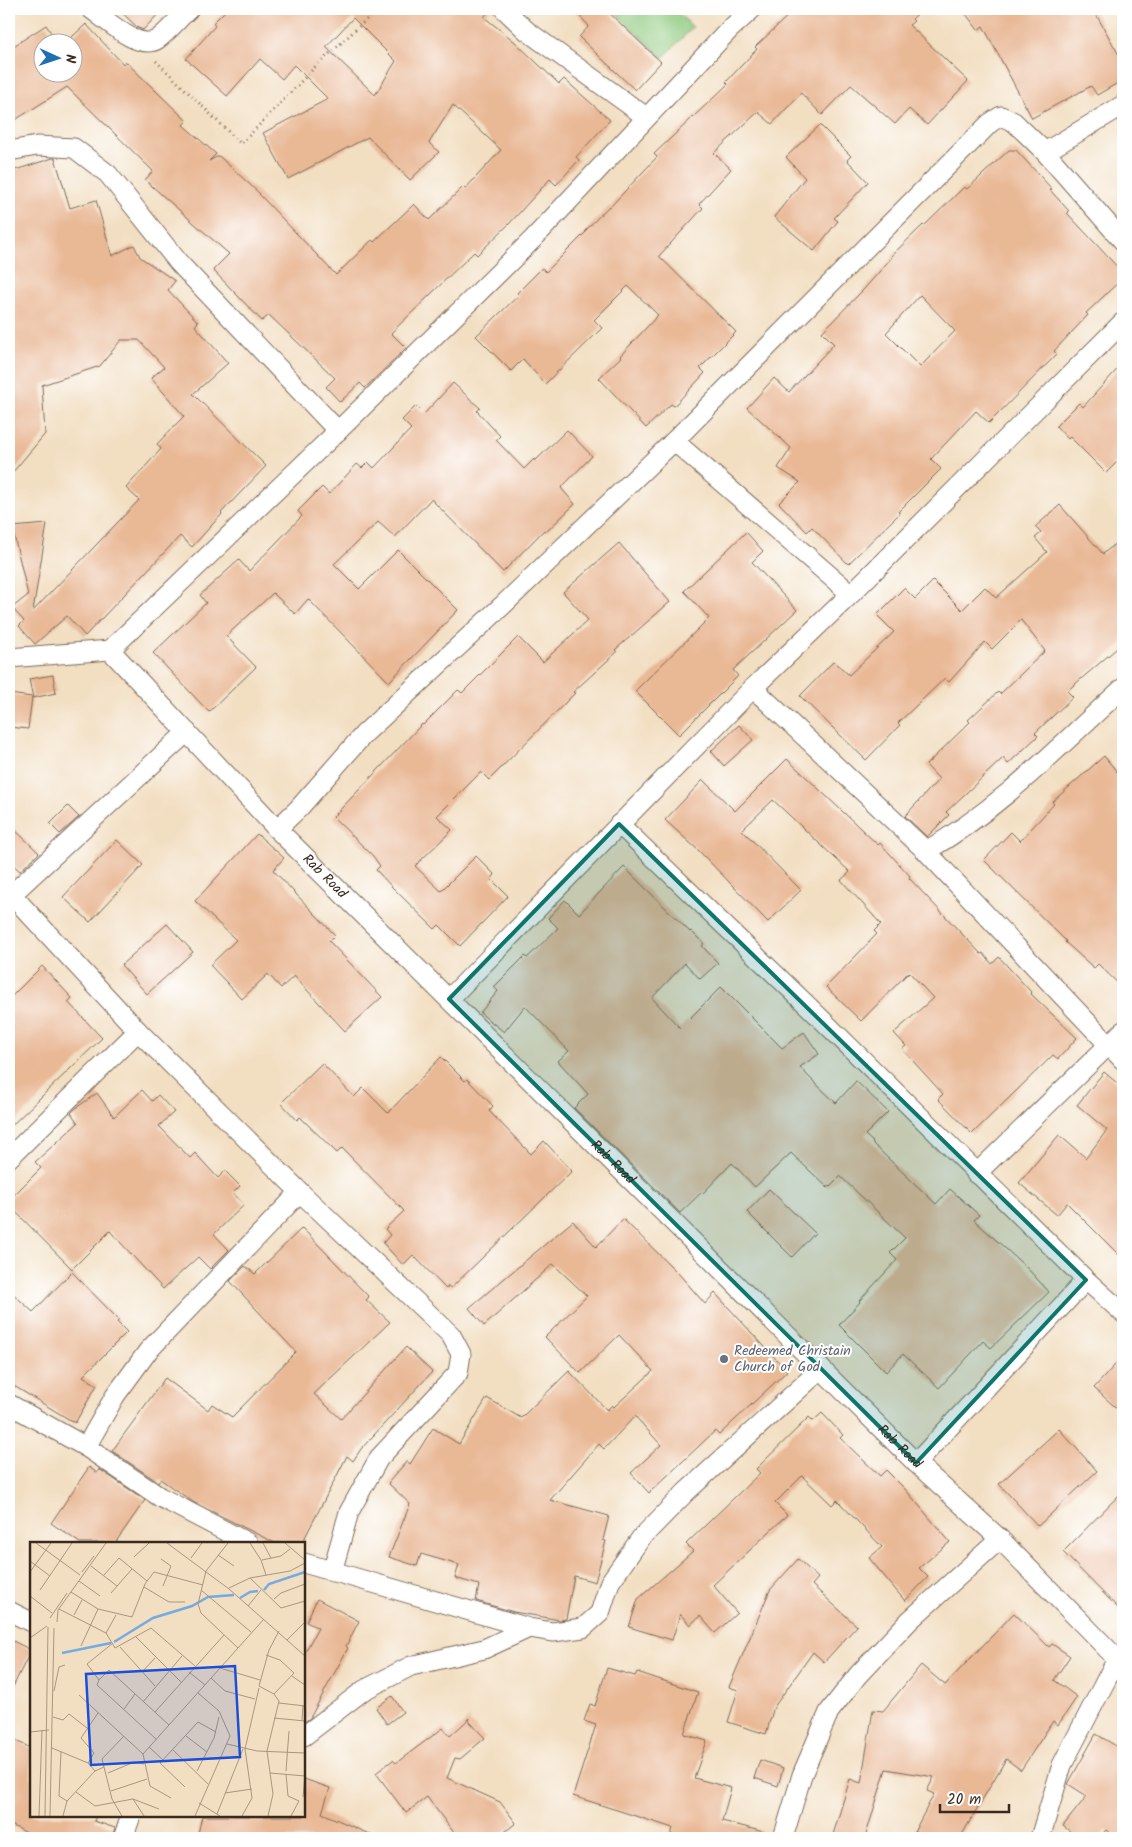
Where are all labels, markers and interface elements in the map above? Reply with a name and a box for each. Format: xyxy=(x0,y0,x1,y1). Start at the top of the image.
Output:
north arrow xyxy=(32,32,82,82)
text: N xyxy=(59,54,81,64)
street label: Rab Road xyxy=(297,849,353,905)
street label: Rab Road xyxy=(585,1135,641,1190)
place label: Redeemed Christain Church of God xyxy=(734,1340,851,1378)
marker: Redeemed Christain Church of God xyxy=(718,1353,730,1365)
street label: Rab Road xyxy=(872,1419,928,1475)
inset map xyxy=(30,1542,305,1817)
scale bar xyxy=(940,1782,1008,1814)
text: 20 m xyxy=(947,1788,981,1812)

